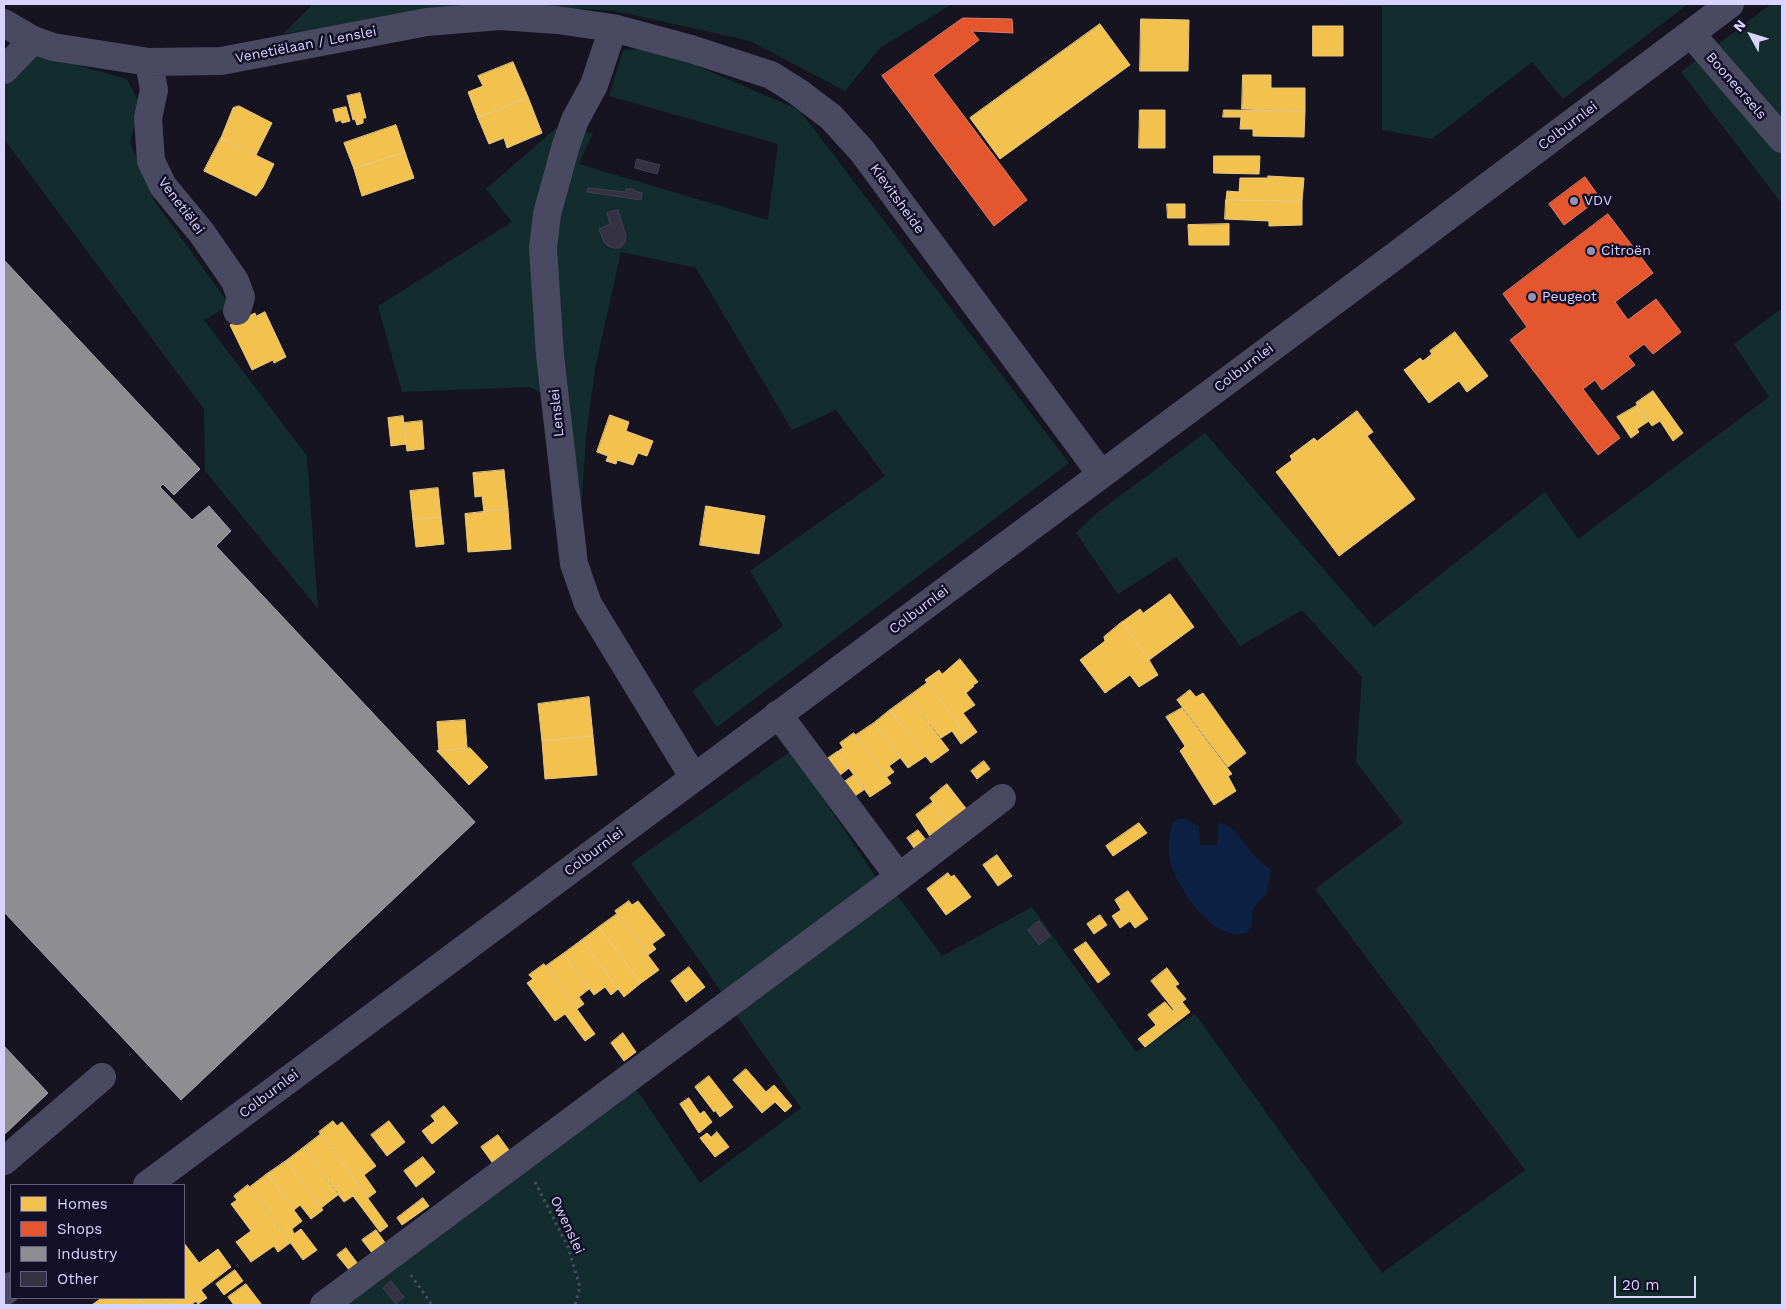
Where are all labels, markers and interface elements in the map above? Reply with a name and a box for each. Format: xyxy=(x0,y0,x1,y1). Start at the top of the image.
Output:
north arrow xyxy=(1726,10,1776,60)
text: N xyxy=(1730,16,1749,35)
street label: Venetiëlaan / Lenslei xyxy=(234,23,378,67)
street label: Booneersels xyxy=(1702,49,1770,123)
street label: Colburnlei xyxy=(1535,98,1601,154)
street label: Kievitsheide xyxy=(866,161,928,237)
street label: Venetiëlei xyxy=(154,174,208,238)
place label: VDV xyxy=(1584,193,1612,209)
marker: VDV xyxy=(1568,195,1580,207)
place label: Citroën xyxy=(1601,243,1651,259)
marker: Citroën xyxy=(1585,245,1597,257)
place label: Peugeot xyxy=(1542,289,1597,305)
marker: Peugeot xyxy=(1526,291,1538,303)
street label: Colburnlei xyxy=(1211,340,1277,396)
street label: Lenslei xyxy=(546,388,568,438)
street label: Colburnlei xyxy=(886,582,952,638)
street label: Colburnlei xyxy=(561,824,627,880)
street label: Colburnlei xyxy=(236,1066,302,1122)
legend xyxy=(10,1184,185,1299)
street label: Owenslei xyxy=(546,1193,588,1257)
text: Homes xyxy=(57,1195,108,1213)
text: Shops xyxy=(57,1220,102,1238)
text: Industry xyxy=(57,1245,117,1263)
scale bar xyxy=(1616,1266,1698,1298)
text: Other xyxy=(57,1270,99,1288)
text: 20 m xyxy=(1622,1276,1660,1294)

